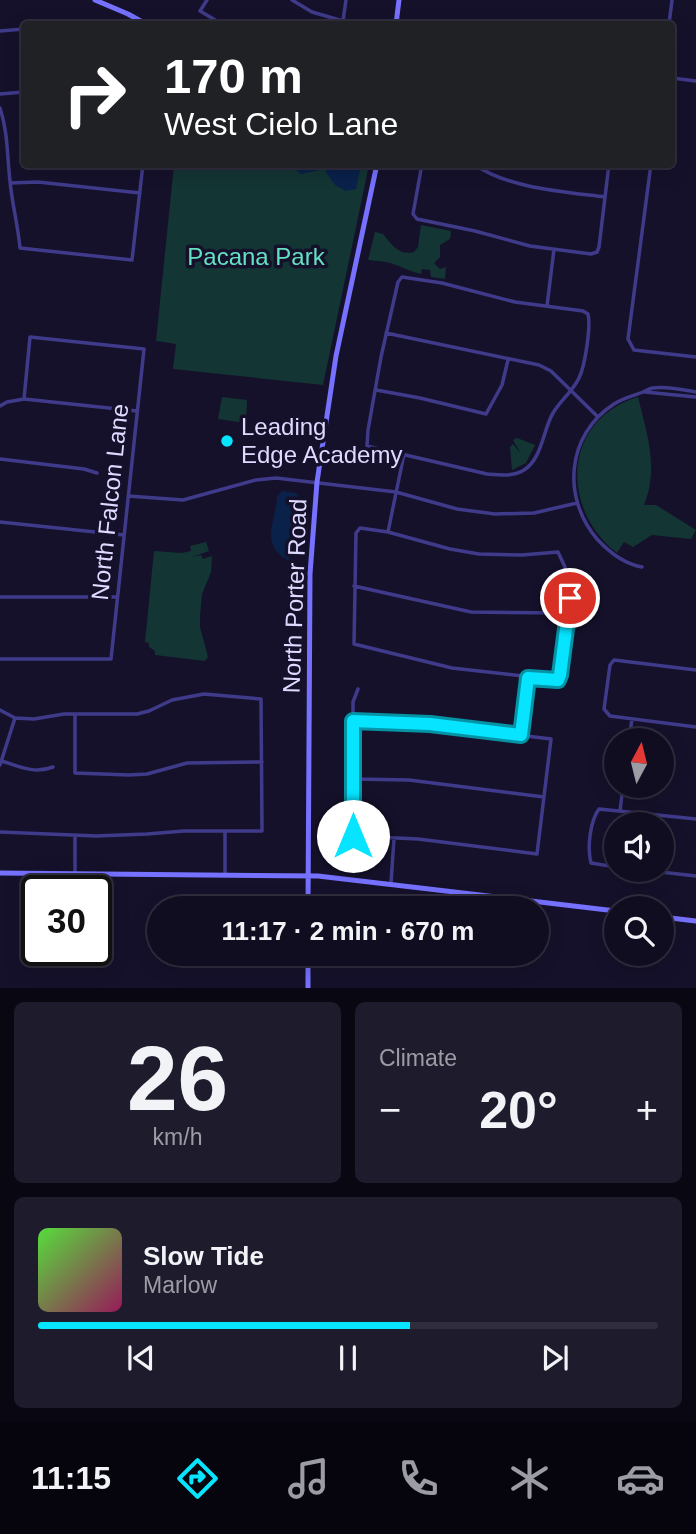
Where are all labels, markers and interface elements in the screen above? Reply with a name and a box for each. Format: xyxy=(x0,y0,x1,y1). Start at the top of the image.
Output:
icon: right xyxy=(49,49,140,140)
text: 170 m xyxy=(164,49,303,103)
text: West Cielo Lane xyxy=(164,106,398,142)
park label: Pacana Park xyxy=(187,243,326,270)
street label: North Falcon Lane xyxy=(86,402,133,602)
place label: Leading Edge Academy xyxy=(241,413,402,468)
marker: Leading Edge Academy xyxy=(219,433,235,449)
street label: North Porter Road xyxy=(278,498,311,694)
pin xyxy=(540,568,600,628)
icon: arrive xyxy=(551,579,589,617)
north arrow xyxy=(604,728,674,798)
map controls xyxy=(604,728,674,966)
position arrow xyxy=(316,799,390,873)
button: sound xyxy=(604,812,674,882)
speed limit sign: 30 xyxy=(21,875,112,966)
button: search xyxy=(604,896,674,966)
text: 11:17 · 2 min · 670 m xyxy=(222,916,474,946)
text: 26 xyxy=(127,1028,228,1129)
text: Climate xyxy=(379,1045,457,1071)
text: 20° xyxy=(479,1081,558,1139)
text: − xyxy=(379,1089,401,1131)
text: + xyxy=(636,1089,658,1131)
text: km/h xyxy=(153,1124,202,1150)
text: Slow Tide xyxy=(143,1241,264,1271)
text: Marlow xyxy=(143,1272,217,1298)
icon: previous xyxy=(122,1339,160,1377)
icon: pause xyxy=(329,1339,367,1377)
icon: next xyxy=(536,1339,574,1377)
icon: directions xyxy=(173,1454,222,1503)
icon: music xyxy=(284,1454,333,1503)
icon: phone xyxy=(394,1454,443,1503)
icon: climate xyxy=(505,1454,554,1503)
icon: car xyxy=(616,1454,665,1503)
text: 11:15 xyxy=(31,1460,111,1496)

